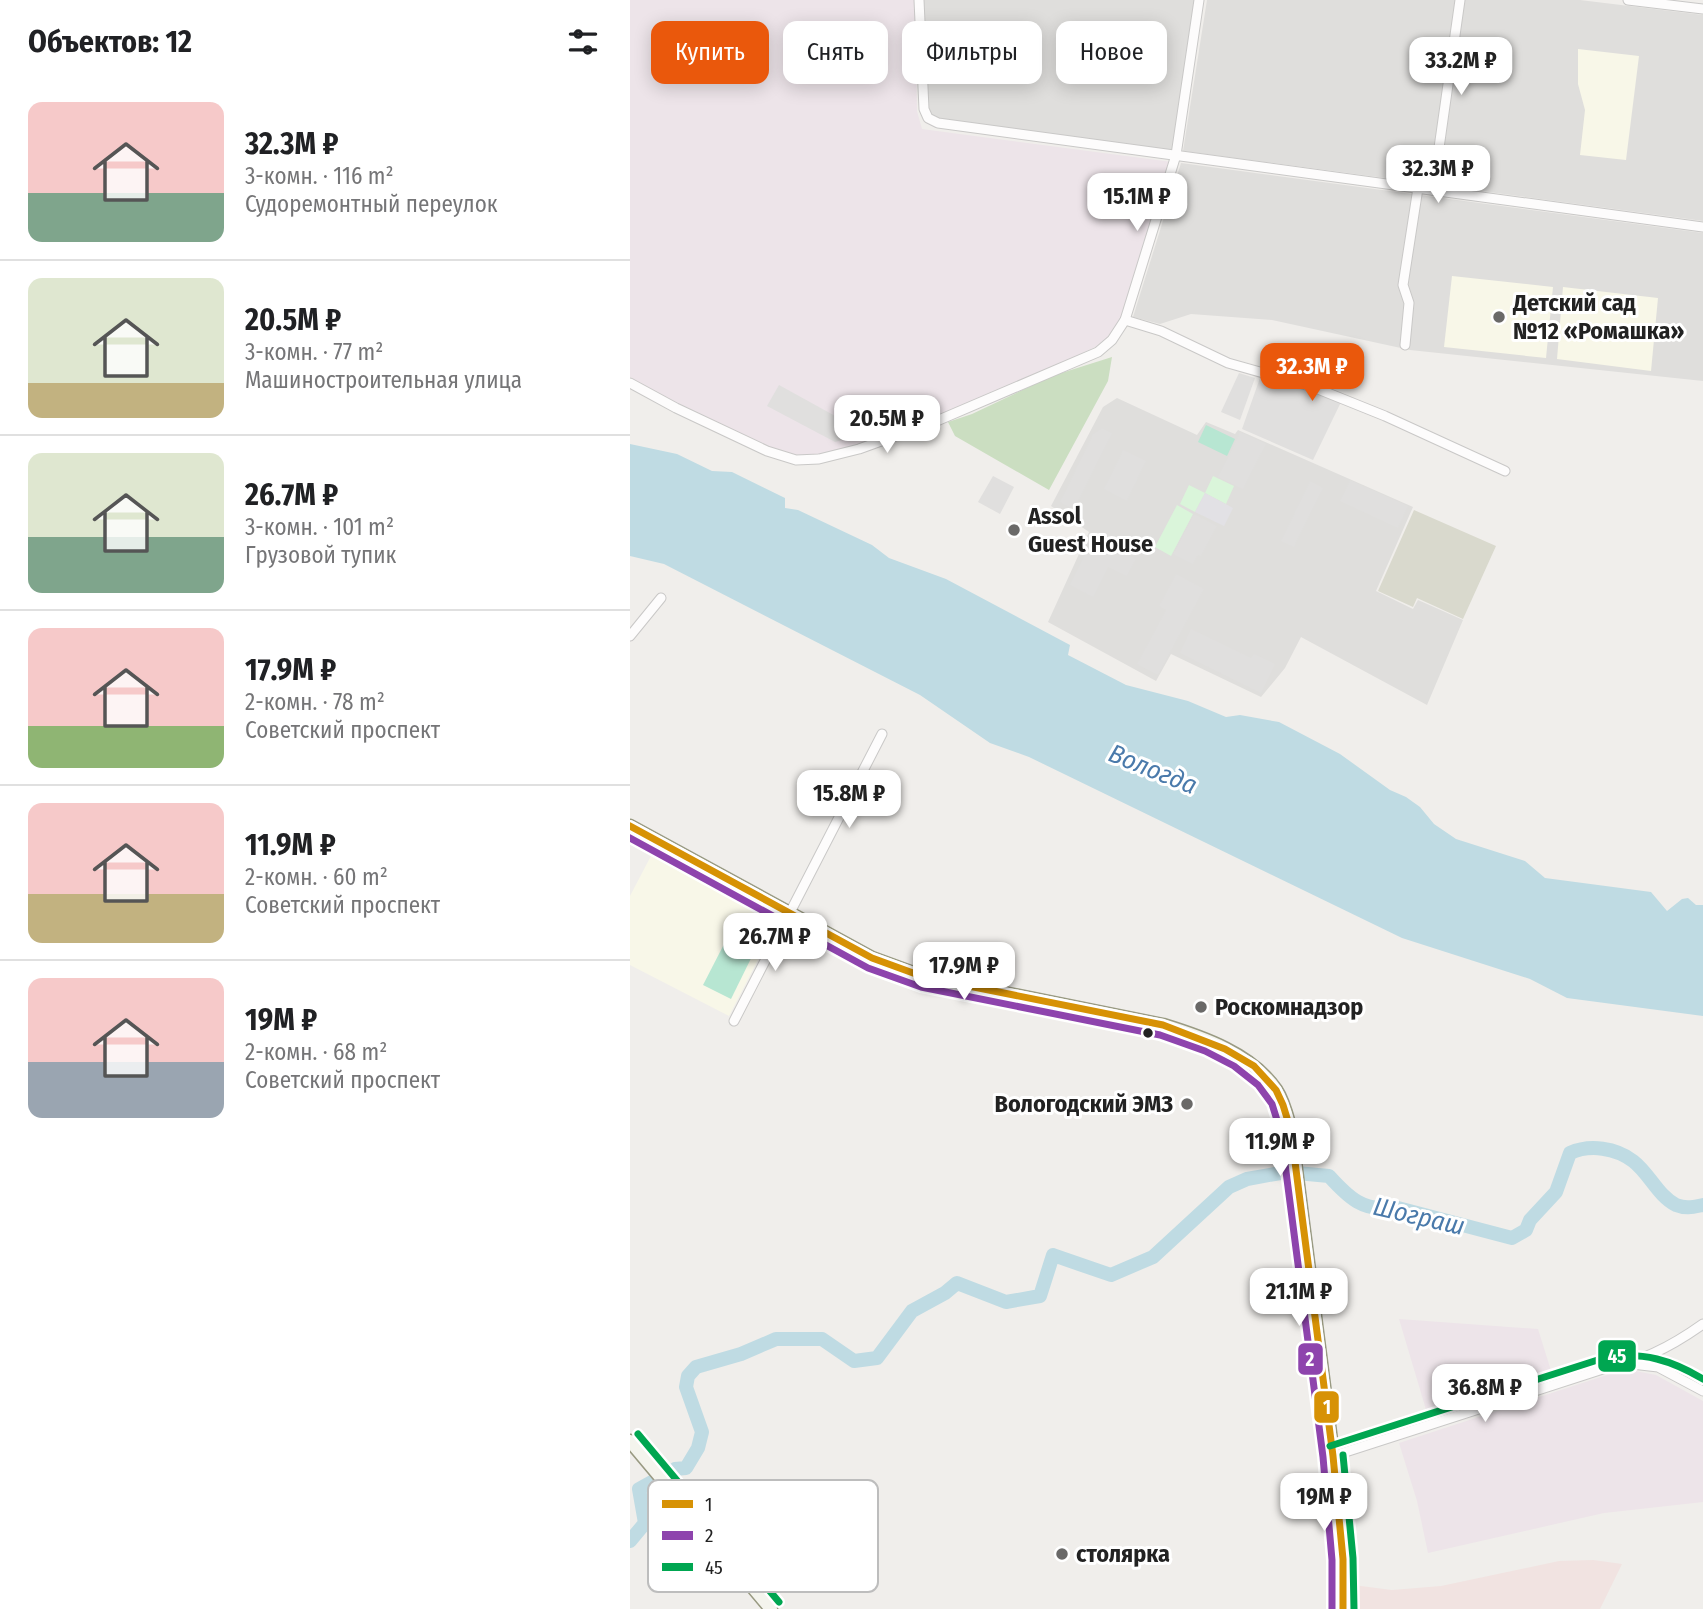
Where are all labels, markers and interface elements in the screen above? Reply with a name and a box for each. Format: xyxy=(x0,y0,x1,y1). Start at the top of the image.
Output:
chip: Купить xyxy=(651,21,769,84)
chip: Снять xyxy=(783,21,888,84)
chip: Фильтры xyxy=(902,21,1042,84)
chip: Новое xyxy=(1056,21,1167,84)
icon: filters xyxy=(564,23,602,61)
text: Объектов: 12 xyxy=(28,24,192,60)
pin: 33.2M ₽ xyxy=(1396,38,1526,97)
text: 33.2M ₽ xyxy=(1425,46,1497,74)
text: 32.3M ₽ xyxy=(245,126,338,162)
icon: home xyxy=(84,130,168,214)
pin: 32.3M ₽ xyxy=(1373,146,1503,205)
text: 32.3M ₽ xyxy=(1402,154,1474,182)
text: 3-комн. · 116 m² xyxy=(245,162,394,190)
pin: 15.1M ₽ xyxy=(1072,174,1202,233)
text: 15.1M ₽ xyxy=(1103,182,1171,210)
text: Судоремонтный переулок xyxy=(245,190,498,218)
place label: Детский сад №12 «Ромашка» xyxy=(1512,289,1684,345)
text: 20.5M ₽ xyxy=(245,302,341,338)
icon: home xyxy=(84,306,168,390)
marker: Детский сад №12 «Ромашка» xyxy=(1491,309,1507,325)
text: 3-комн. · 77 m² xyxy=(245,338,383,366)
pin: 32.3M ₽ xyxy=(1247,344,1377,403)
text: 32.3M ₽ xyxy=(1276,352,1348,380)
text: Машиностроительная улица xyxy=(245,366,522,394)
pin: 20.5M ₽ xyxy=(822,396,952,455)
text: 20.5M ₽ xyxy=(850,404,924,432)
text: 26.7M ₽ xyxy=(245,477,338,513)
icon: home xyxy=(84,481,168,565)
place label: Assol Guest House xyxy=(1027,502,1153,558)
text: 3-комн. · 101 m² xyxy=(245,513,394,541)
marker: Assol Guest House xyxy=(1006,522,1022,538)
text: Грузовой тупик xyxy=(245,541,396,569)
text: 17.9M ₽ xyxy=(245,652,336,688)
icon: home xyxy=(84,656,168,740)
text: 2-комн. · 78 m² xyxy=(245,688,385,716)
text: Советский проспект xyxy=(245,716,440,744)
water label: Вологда xyxy=(1104,738,1201,801)
pin: 15.8M ₽ xyxy=(784,770,914,830)
text: 15.8M ₽ xyxy=(813,779,885,807)
text: 11.9M ₽ xyxy=(245,827,336,863)
icon: home xyxy=(84,831,168,915)
text: 2-комн. · 60 m² xyxy=(245,863,388,891)
text: Советский проспект xyxy=(245,891,440,919)
pin: 26.7M ₽ xyxy=(710,914,840,973)
text: 26.7M ₽ xyxy=(739,922,811,950)
pin: 17.9M ₽ xyxy=(899,942,1029,1002)
text: 17.9M ₽ xyxy=(929,951,999,979)
place label: Роскомнадзор xyxy=(1215,993,1363,1021)
marker: Роскомнадзор xyxy=(1193,999,1209,1015)
text: 19M ₽ xyxy=(245,1002,317,1038)
icon: home xyxy=(84,1006,168,1090)
unlabelled marker xyxy=(1141,1026,1155,1040)
text: 2-комн. · 68 m² xyxy=(245,1038,387,1066)
text: Советский проспект xyxy=(245,1066,440,1094)
place label: Вологодский ЭМЗ xyxy=(995,1090,1173,1118)
marker: Вологодский ЭМЗ xyxy=(1179,1096,1195,1112)
pin: 11.9M ₽ xyxy=(1215,1118,1345,1178)
text: 11.9M ₽ xyxy=(1245,1127,1315,1155)
water label: Шограш xyxy=(1370,1191,1468,1242)
pin: 21.1M ₽ xyxy=(1234,1268,1364,1328)
text: 21.1M ₽ xyxy=(1266,1277,1332,1305)
line badge: 45 xyxy=(1597,1339,1637,1373)
line badge: 2 xyxy=(1297,1342,1324,1376)
text: 45 xyxy=(1608,1345,1626,1368)
text: 2 xyxy=(1305,1348,1315,1371)
pin: 36.8M ₽ xyxy=(1420,1364,1550,1424)
text: 36.8M ₽ xyxy=(1448,1373,1522,1401)
line badge: 1 xyxy=(1313,1390,1340,1424)
text: 1 xyxy=(1323,1396,1331,1419)
pin: 19M ₽ xyxy=(1275,1474,1373,1533)
legend xyxy=(648,1480,878,1592)
text: 19M ₽ xyxy=(1296,1482,1352,1510)
text: 1 xyxy=(705,1493,712,1516)
text: 2 xyxy=(705,1524,713,1547)
place label: столярка xyxy=(1076,1540,1170,1568)
marker: столярка xyxy=(1054,1546,1070,1562)
text: 45 xyxy=(705,1556,723,1579)

